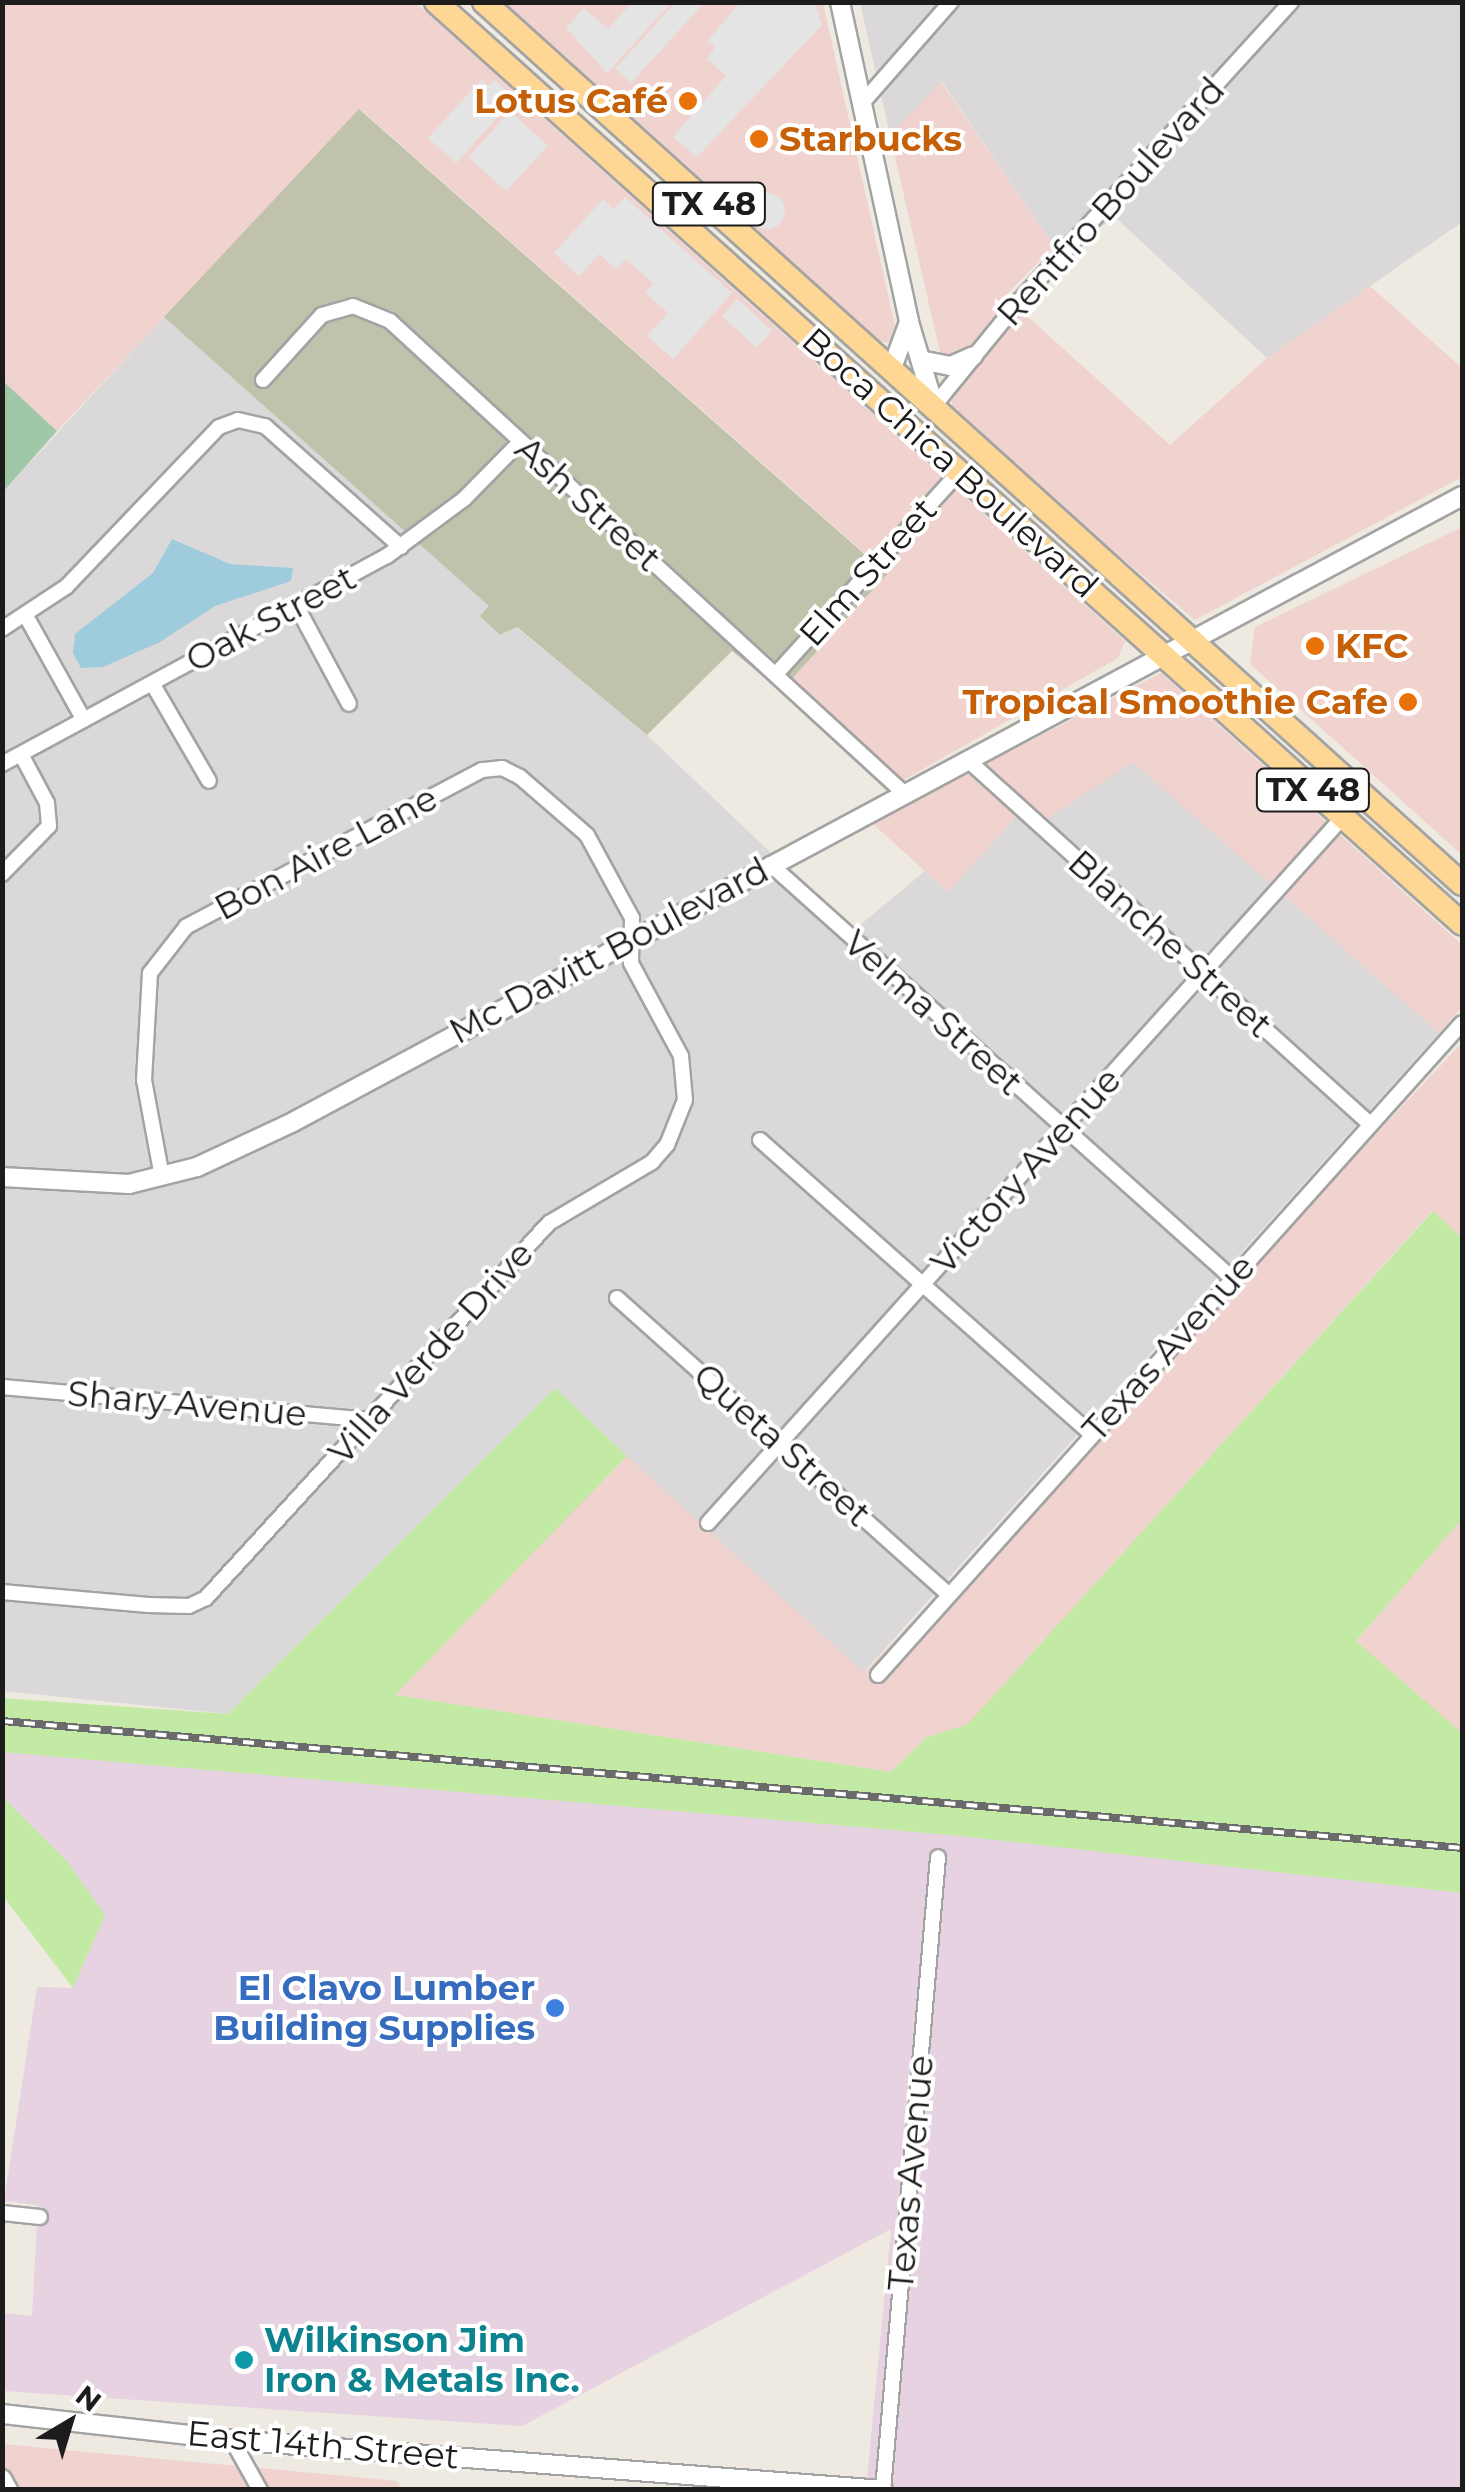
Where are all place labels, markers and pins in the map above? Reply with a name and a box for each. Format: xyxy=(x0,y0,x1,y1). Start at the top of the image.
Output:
place label: Lotus Café xyxy=(474,80,668,122)
marker: Lotus Café xyxy=(677,90,699,112)
place label: Starbucks xyxy=(779,118,962,160)
marker: Starbucks xyxy=(748,128,770,150)
place label: KFC xyxy=(1335,625,1408,667)
marker: KFC xyxy=(1304,635,1326,657)
place label: Tropical Smoothie Cafe xyxy=(963,681,1388,723)
marker: Tropical Smoothie Cafe xyxy=(1397,691,1419,713)
place label: El Clavo Lumber Building Supplies xyxy=(213,1967,535,2049)
marker: El Clavo Lumber Building Supplies xyxy=(544,1997,566,2019)
place label: Wilkinson Jim Iron & Metals Inc. xyxy=(264,2319,580,2401)
marker: Wilkinson Jim Iron & Metals Inc. xyxy=(233,2349,255,2371)

